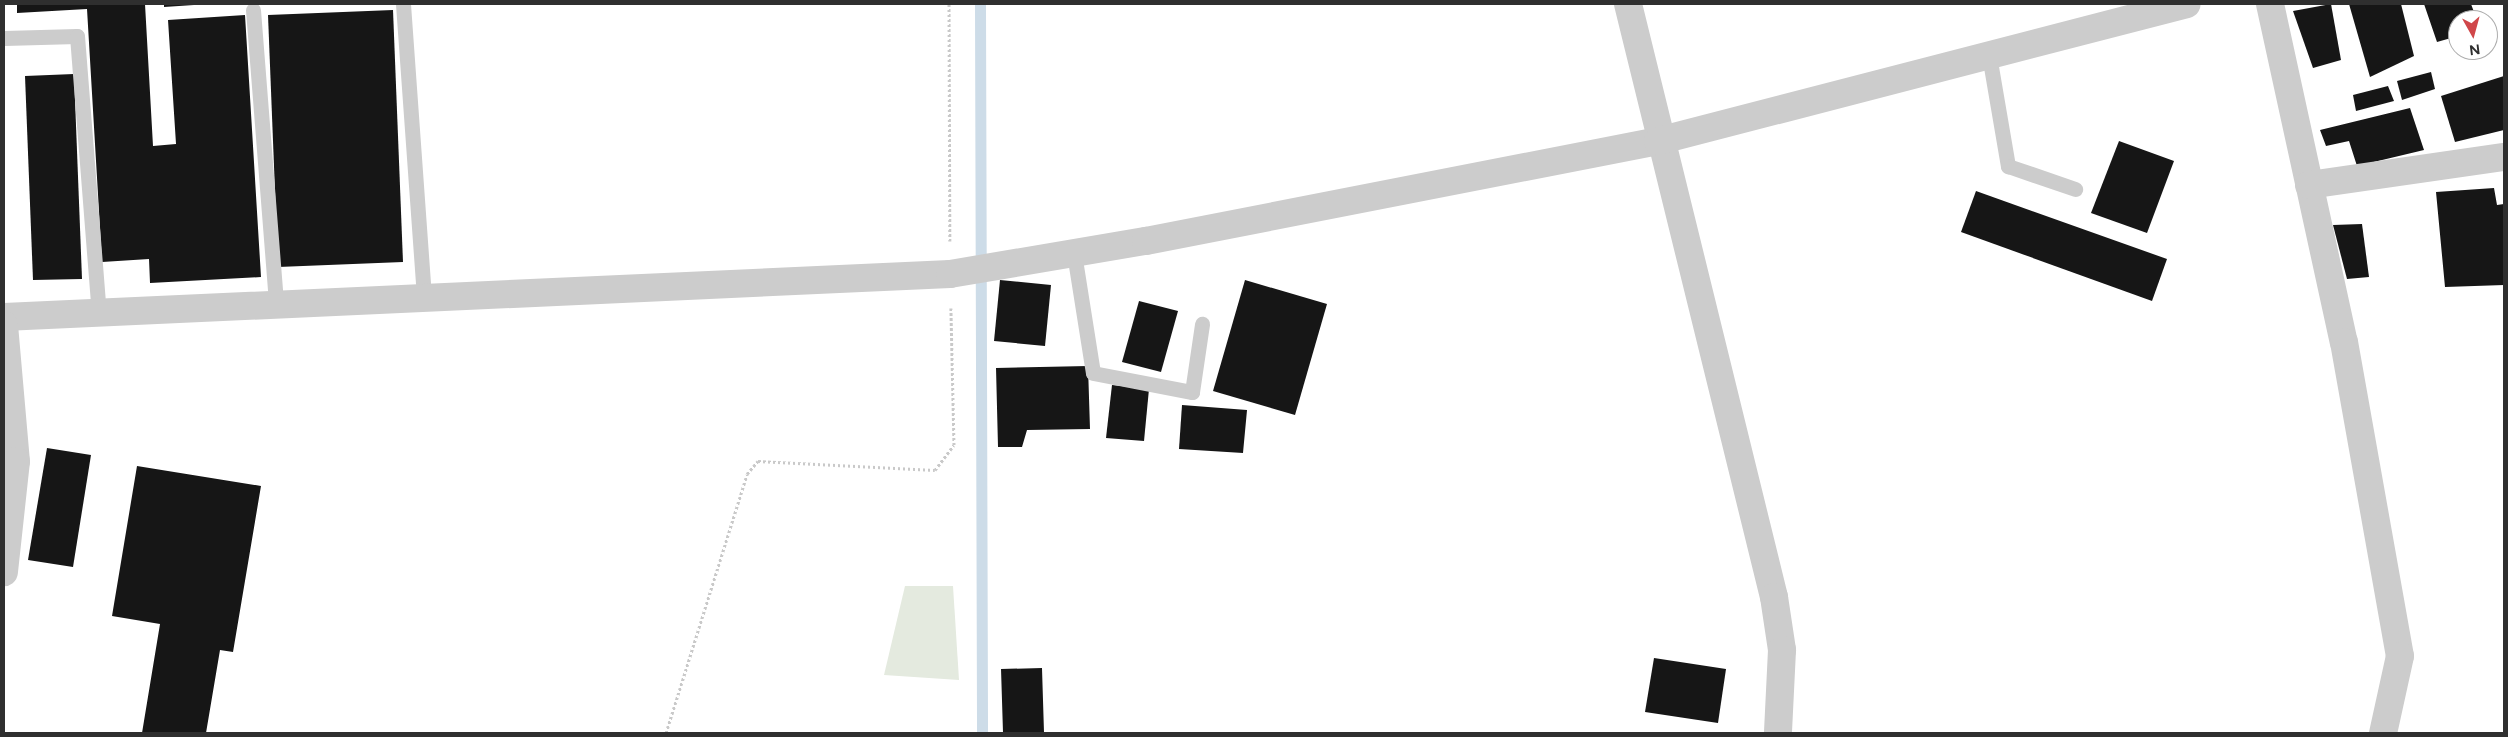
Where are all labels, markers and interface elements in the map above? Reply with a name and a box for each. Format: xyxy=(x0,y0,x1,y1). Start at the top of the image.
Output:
north arrow xyxy=(2448,10,2498,60)
text: N xyxy=(2468,40,2481,58)

